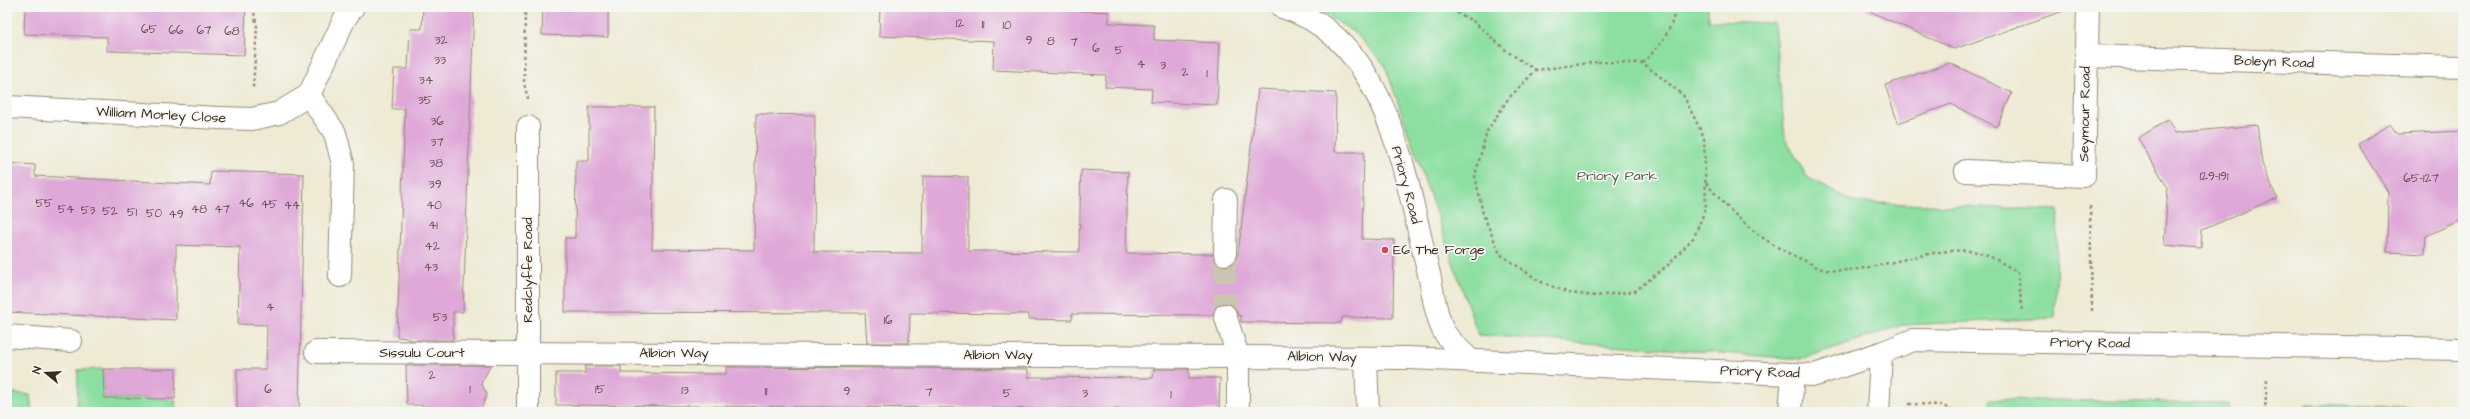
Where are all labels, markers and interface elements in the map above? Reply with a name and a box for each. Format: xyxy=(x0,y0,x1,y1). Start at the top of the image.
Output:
house number: 12 xyxy=(956,15,964,32)
house number: 11 xyxy=(981,16,985,33)
house number: 10 xyxy=(1002,17,1012,34)
house number: 65 xyxy=(141,21,158,38)
house number: 66 xyxy=(168,22,184,39)
house number: 67 xyxy=(197,22,212,39)
house number: 68 xyxy=(224,23,240,40)
house number: 32 xyxy=(435,32,448,49)
house number: 9 xyxy=(1026,32,1033,49)
house number: 8 xyxy=(1047,33,1055,50)
house number: 7 xyxy=(1070,34,1078,51)
house number: 6 xyxy=(1092,40,1100,57)
house number: 5 xyxy=(1115,42,1124,59)
street label: Boleyn Road xyxy=(2234,51,2314,73)
house number: 33 xyxy=(434,52,446,69)
house number: 4 xyxy=(1137,56,1145,73)
house number: 3 xyxy=(1160,57,1166,74)
house number: 2 xyxy=(1182,64,1189,81)
house number: 1 xyxy=(1206,65,1208,82)
street label: Seymour Road xyxy=(2074,66,2096,162)
house number: 34 xyxy=(419,72,433,89)
house number: 35 xyxy=(418,92,433,109)
street label: William Morley Close xyxy=(95,102,227,128)
house number: 36 xyxy=(430,113,444,130)
house number: 37 xyxy=(430,134,444,151)
street label: Priory Road xyxy=(1386,144,1426,226)
house number: 38 xyxy=(429,155,443,172)
park label: Priory Park xyxy=(1577,166,1657,186)
house number: 129-191 xyxy=(2200,168,2229,185)
house number: 65-127 xyxy=(2403,170,2439,187)
house number: 39 xyxy=(429,176,442,193)
house number: 55 xyxy=(36,195,53,212)
house number: 46 xyxy=(238,195,254,212)
house number: 45 xyxy=(261,196,278,213)
house number: 44 xyxy=(284,197,300,214)
house number: 40 xyxy=(426,197,442,214)
house number: 54 xyxy=(58,201,74,218)
house number: 48 xyxy=(191,201,207,218)
house number: 47 xyxy=(214,201,230,218)
house number: 53 xyxy=(81,202,95,219)
house number: 52 xyxy=(102,203,118,220)
house number: 51 xyxy=(127,204,137,221)
house number: 50 xyxy=(146,205,162,222)
house number: 49 xyxy=(169,206,184,223)
house number: 41 xyxy=(428,217,438,234)
street label: Redclyffe Road xyxy=(518,217,538,323)
house number: 42 xyxy=(424,238,440,255)
place label: E6 The Forge xyxy=(1393,240,1485,260)
marker: E6 The Forge xyxy=(1380,245,1390,255)
house number: 43 xyxy=(424,259,438,276)
house number: 4 xyxy=(266,299,274,316)
house number: 53 xyxy=(433,309,447,326)
house number: 16 xyxy=(883,312,893,329)
street label: Priory Road xyxy=(2050,332,2130,354)
street label: Sissulu Court xyxy=(379,343,465,363)
street label: Albion Way xyxy=(639,343,709,363)
street label: Albion Way xyxy=(963,345,1033,365)
street label: Albion Way xyxy=(1287,346,1357,368)
north arrow xyxy=(26,353,66,393)
street label: Priory Road xyxy=(1720,361,1800,383)
text: N xyxy=(29,364,45,376)
house number: 2 xyxy=(429,367,436,384)
house number: 6 xyxy=(264,381,272,398)
house number: 1 xyxy=(469,381,471,398)
house number: 15 xyxy=(595,381,606,398)
house number: 13 xyxy=(681,382,689,399)
house number: 11 xyxy=(764,383,768,400)
house number: 9 xyxy=(844,383,851,400)
house number: 7 xyxy=(925,384,933,401)
house number: 5 xyxy=(1003,385,1012,402)
house number: 3 xyxy=(1082,385,1088,402)
house number: 1 xyxy=(1170,386,1172,403)

